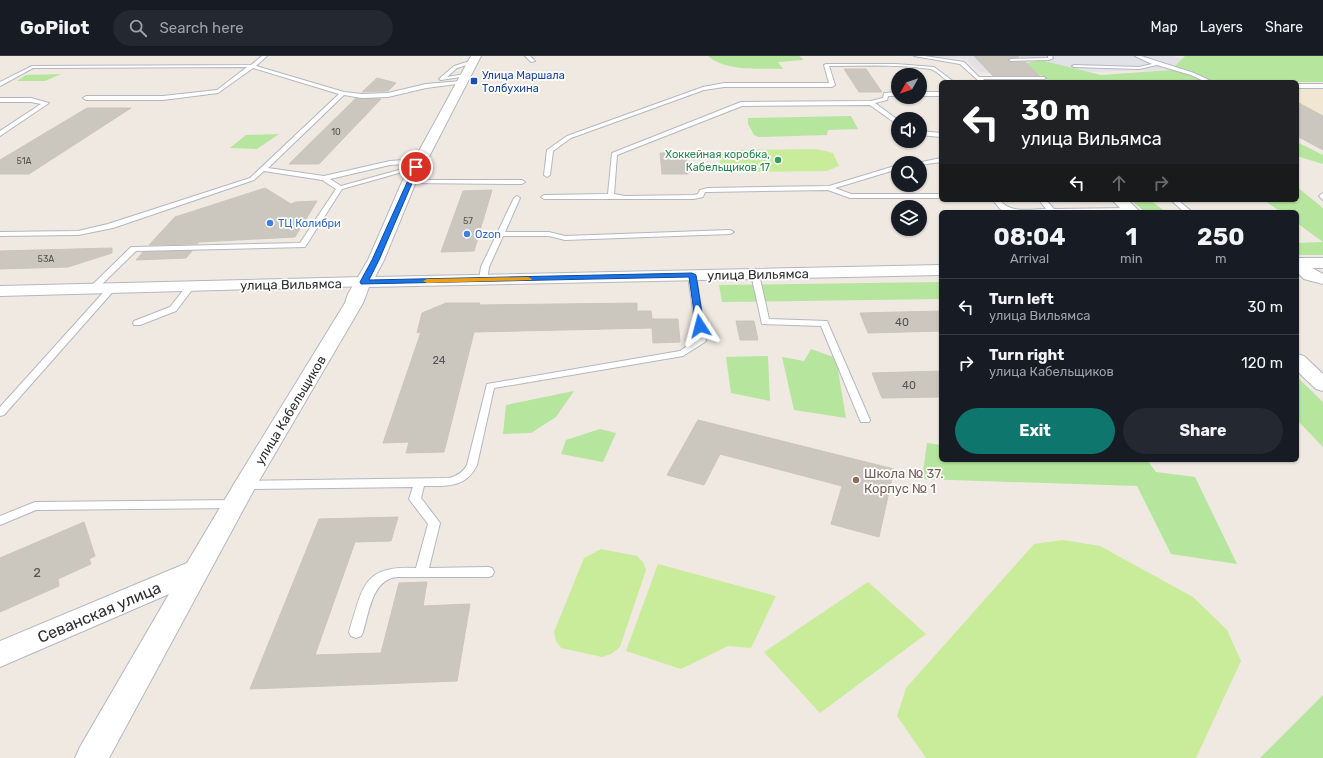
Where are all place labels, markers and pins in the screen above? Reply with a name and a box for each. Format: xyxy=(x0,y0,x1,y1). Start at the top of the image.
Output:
place label: Улица Маршала Толбухина xyxy=(482,69,565,95)
marker: Улица Маршала Толбухина xyxy=(469,76,479,86)
place label: Хоккейная коробка, Кабельщиков 17 xyxy=(665,148,770,174)
pin xyxy=(399,150,433,184)
marker: Хоккейная коробка, Кабельщиков 17 xyxy=(773,155,783,165)
place label: ТЦ Колибри xyxy=(278,217,341,230)
marker: ТЦ Колибри xyxy=(265,218,275,228)
place label: Ozon xyxy=(475,228,501,241)
marker: Ozon xyxy=(462,229,472,239)
place label: Школа № 37. Корпус № 1 xyxy=(864,466,943,496)
marker: Школа № 37. Корпус № 1 xyxy=(851,475,861,485)

